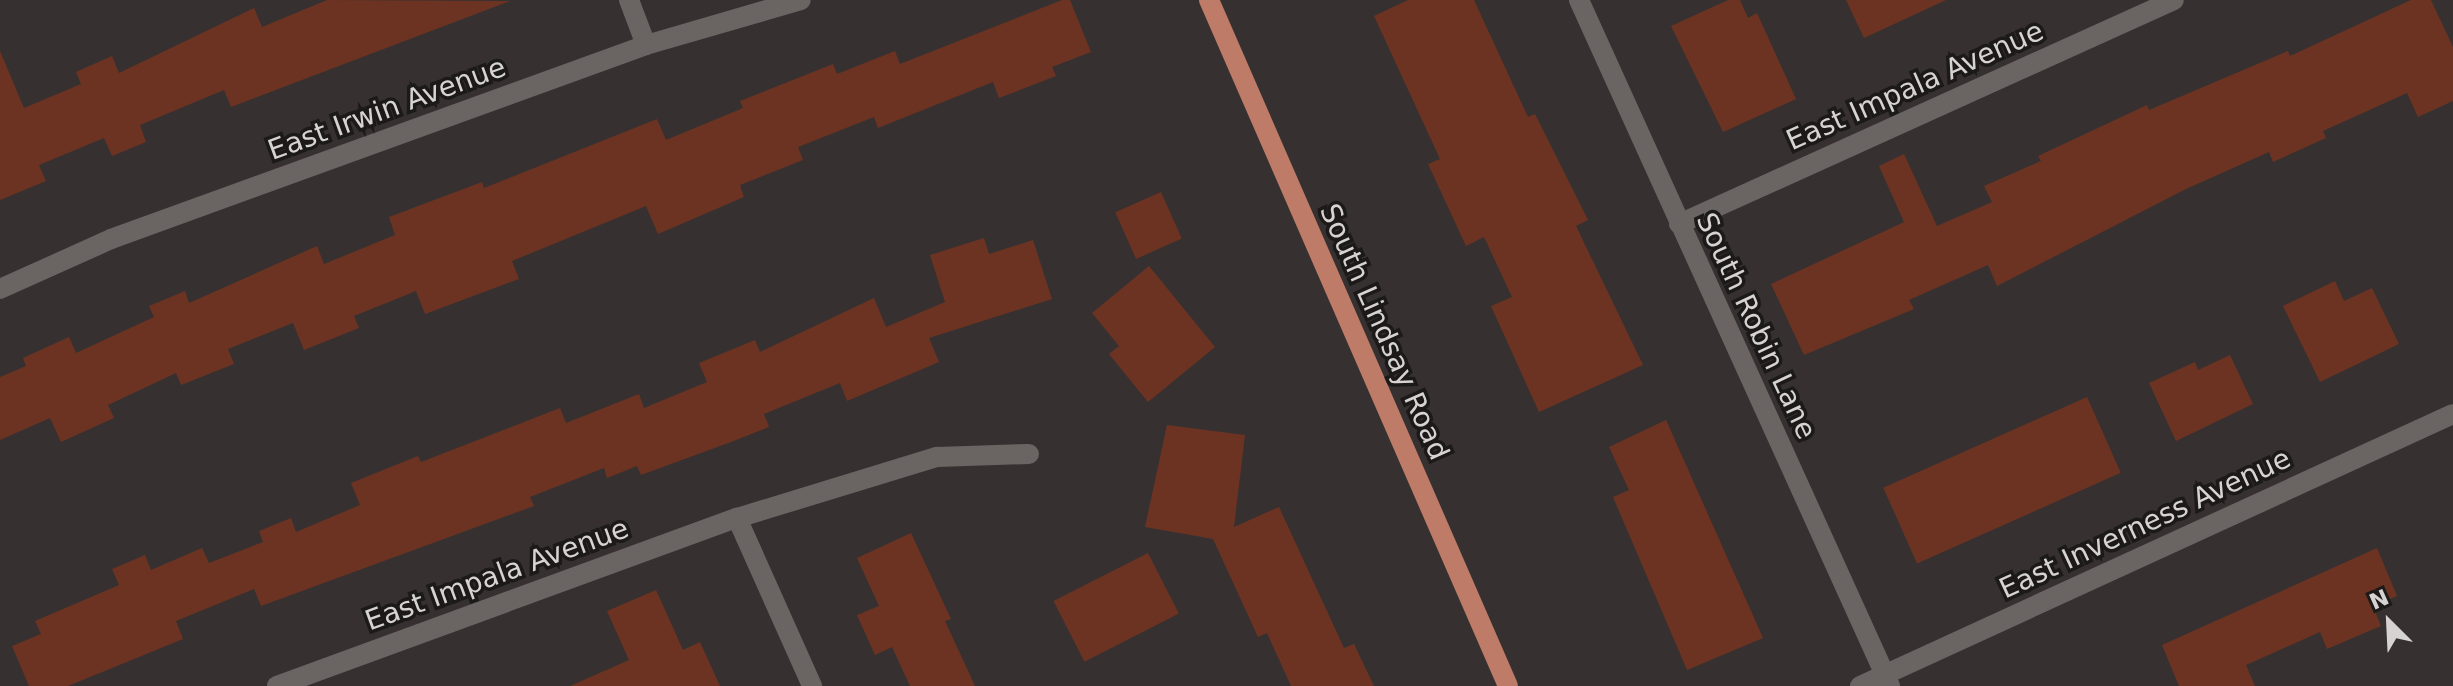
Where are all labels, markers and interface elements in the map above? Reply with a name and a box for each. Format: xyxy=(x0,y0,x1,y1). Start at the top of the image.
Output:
street label: East Impala Avenue xyxy=(1781,14,2049,158)
street label: East Irwin Avenue xyxy=(264,50,510,168)
street label: South Lindsay Road xyxy=(1312,199,1456,465)
street label: South Robin Lane xyxy=(1689,208,1823,444)
street label: East Inverness Avenue xyxy=(1994,442,2296,606)
street label: East Impala Avenue xyxy=(361,512,633,638)
north arrow xyxy=(2349,582,2429,662)
text: N xyxy=(2366,584,2393,615)

